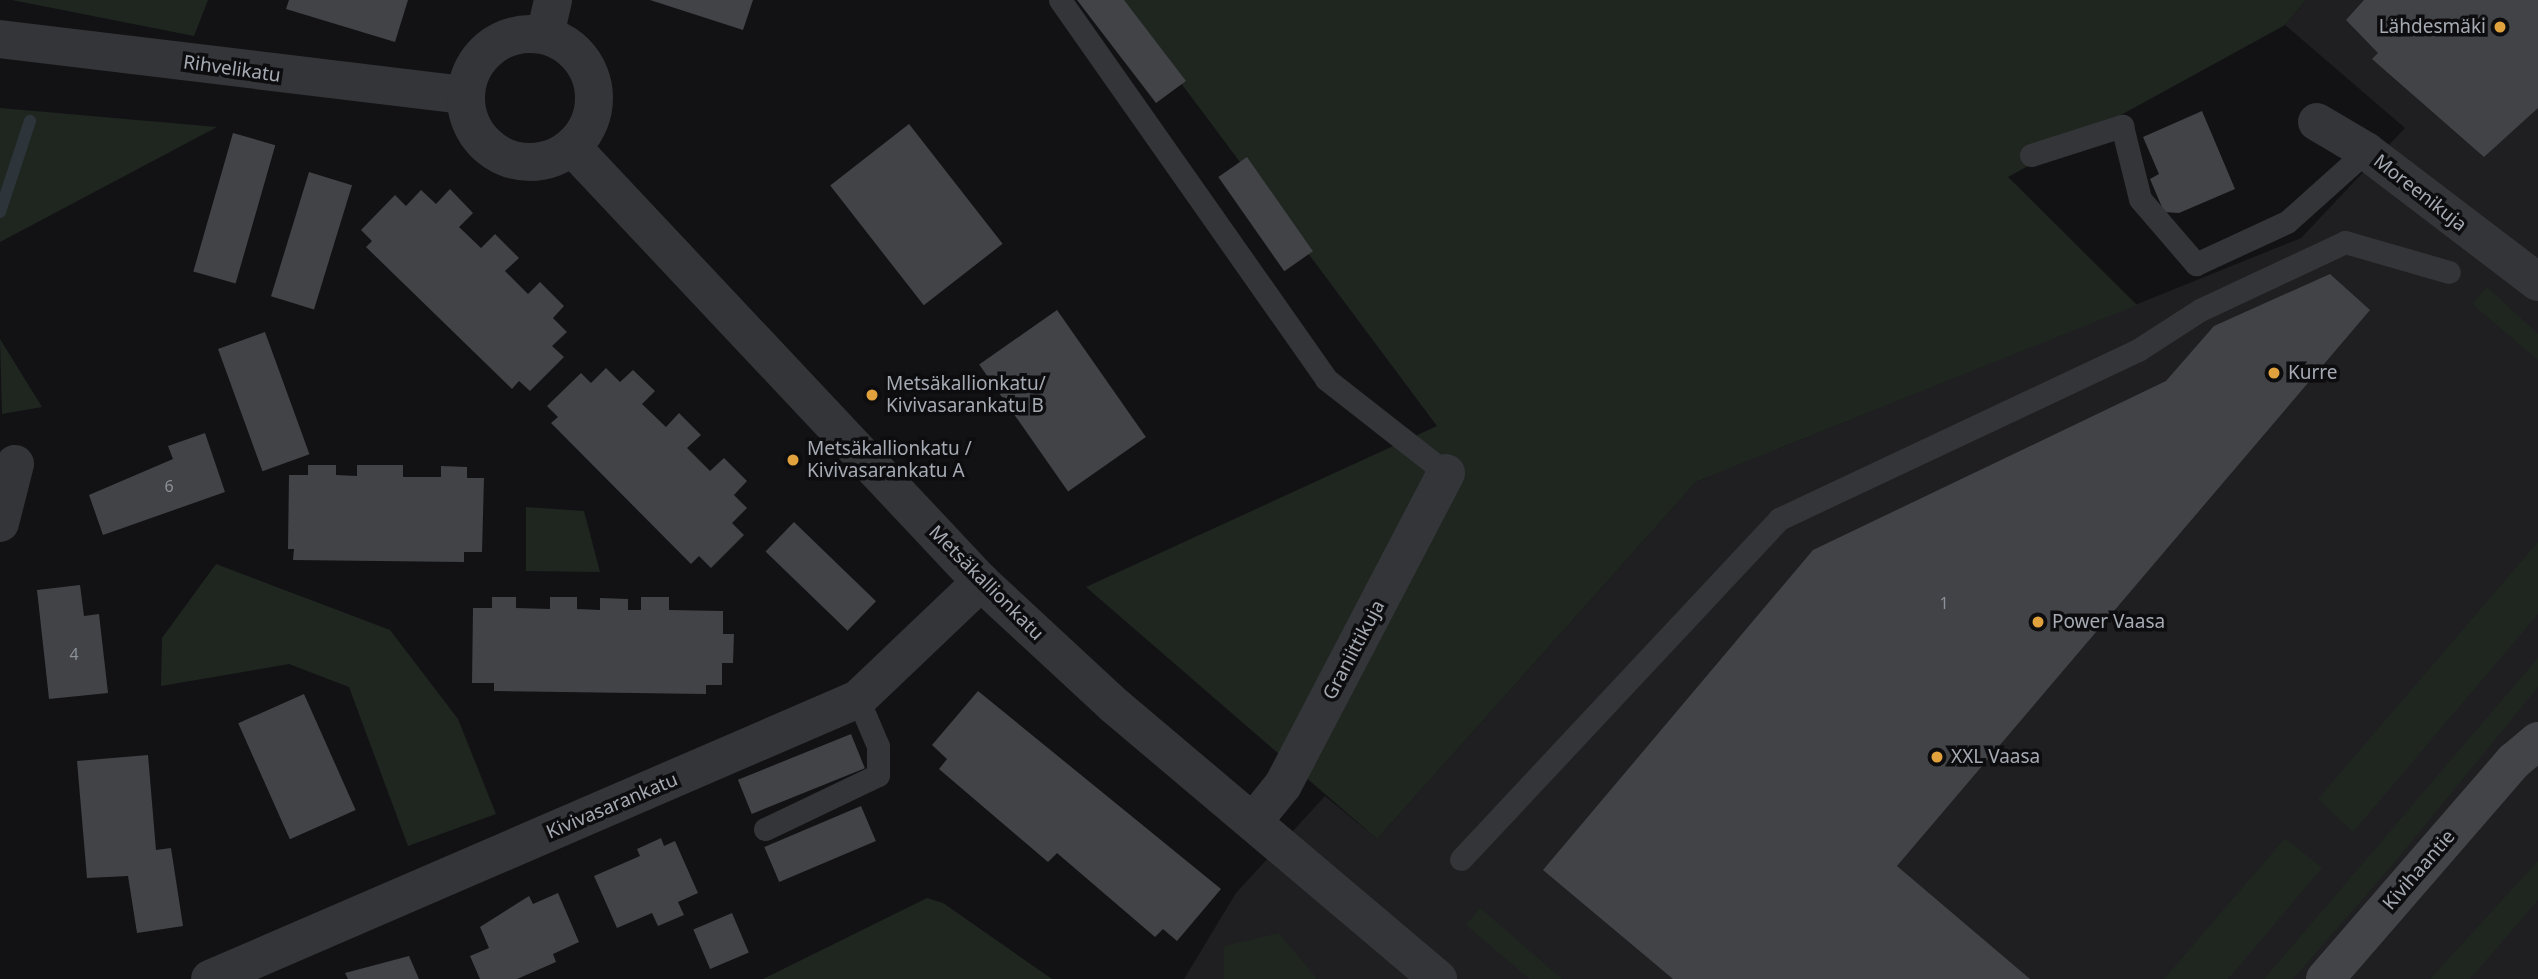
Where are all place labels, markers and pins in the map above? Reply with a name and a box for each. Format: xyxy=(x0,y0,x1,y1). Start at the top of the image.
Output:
place label: Lähdesmäki xyxy=(2379,16,2486,38)
marker: Lähdesmäki xyxy=(2492,19,2508,35)
place label: Kurre xyxy=(2288,362,2338,384)
marker: Kurre xyxy=(2266,365,2282,381)
place label: Metsäkallionkatu/ Kivivasarankatu B xyxy=(886,373,1046,417)
marker: Metsäkallionkatu/ Kivivasarankatu B xyxy=(864,387,880,403)
place label: Metsäkallionkatu / Kivivasarankatu A xyxy=(807,438,972,482)
marker: Metsäkallionkatu / Kivivasarankatu A xyxy=(785,452,801,468)
place label: Power Vaasa xyxy=(2052,611,2165,633)
marker: Power Vaasa xyxy=(2030,614,2046,630)
place label: XXL Vaasa xyxy=(1951,746,2040,768)
marker: XXL Vaasa xyxy=(1929,749,1945,765)

